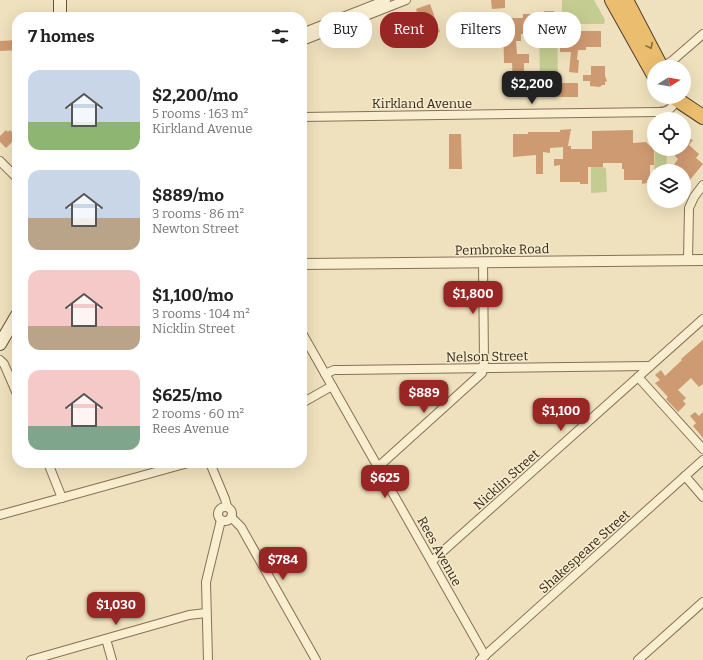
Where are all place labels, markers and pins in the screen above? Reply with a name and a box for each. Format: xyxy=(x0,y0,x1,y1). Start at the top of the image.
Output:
pin: $2,200 xyxy=(499,71,565,105)
pin: $1,800 xyxy=(440,281,506,315)
pin: $889 xyxy=(400,380,448,414)
pin: $1,100 xyxy=(528,398,594,432)
pin: $625 xyxy=(361,465,409,499)
pin: $784 xyxy=(259,547,307,581)
pin: $1,030 xyxy=(83,592,149,626)

